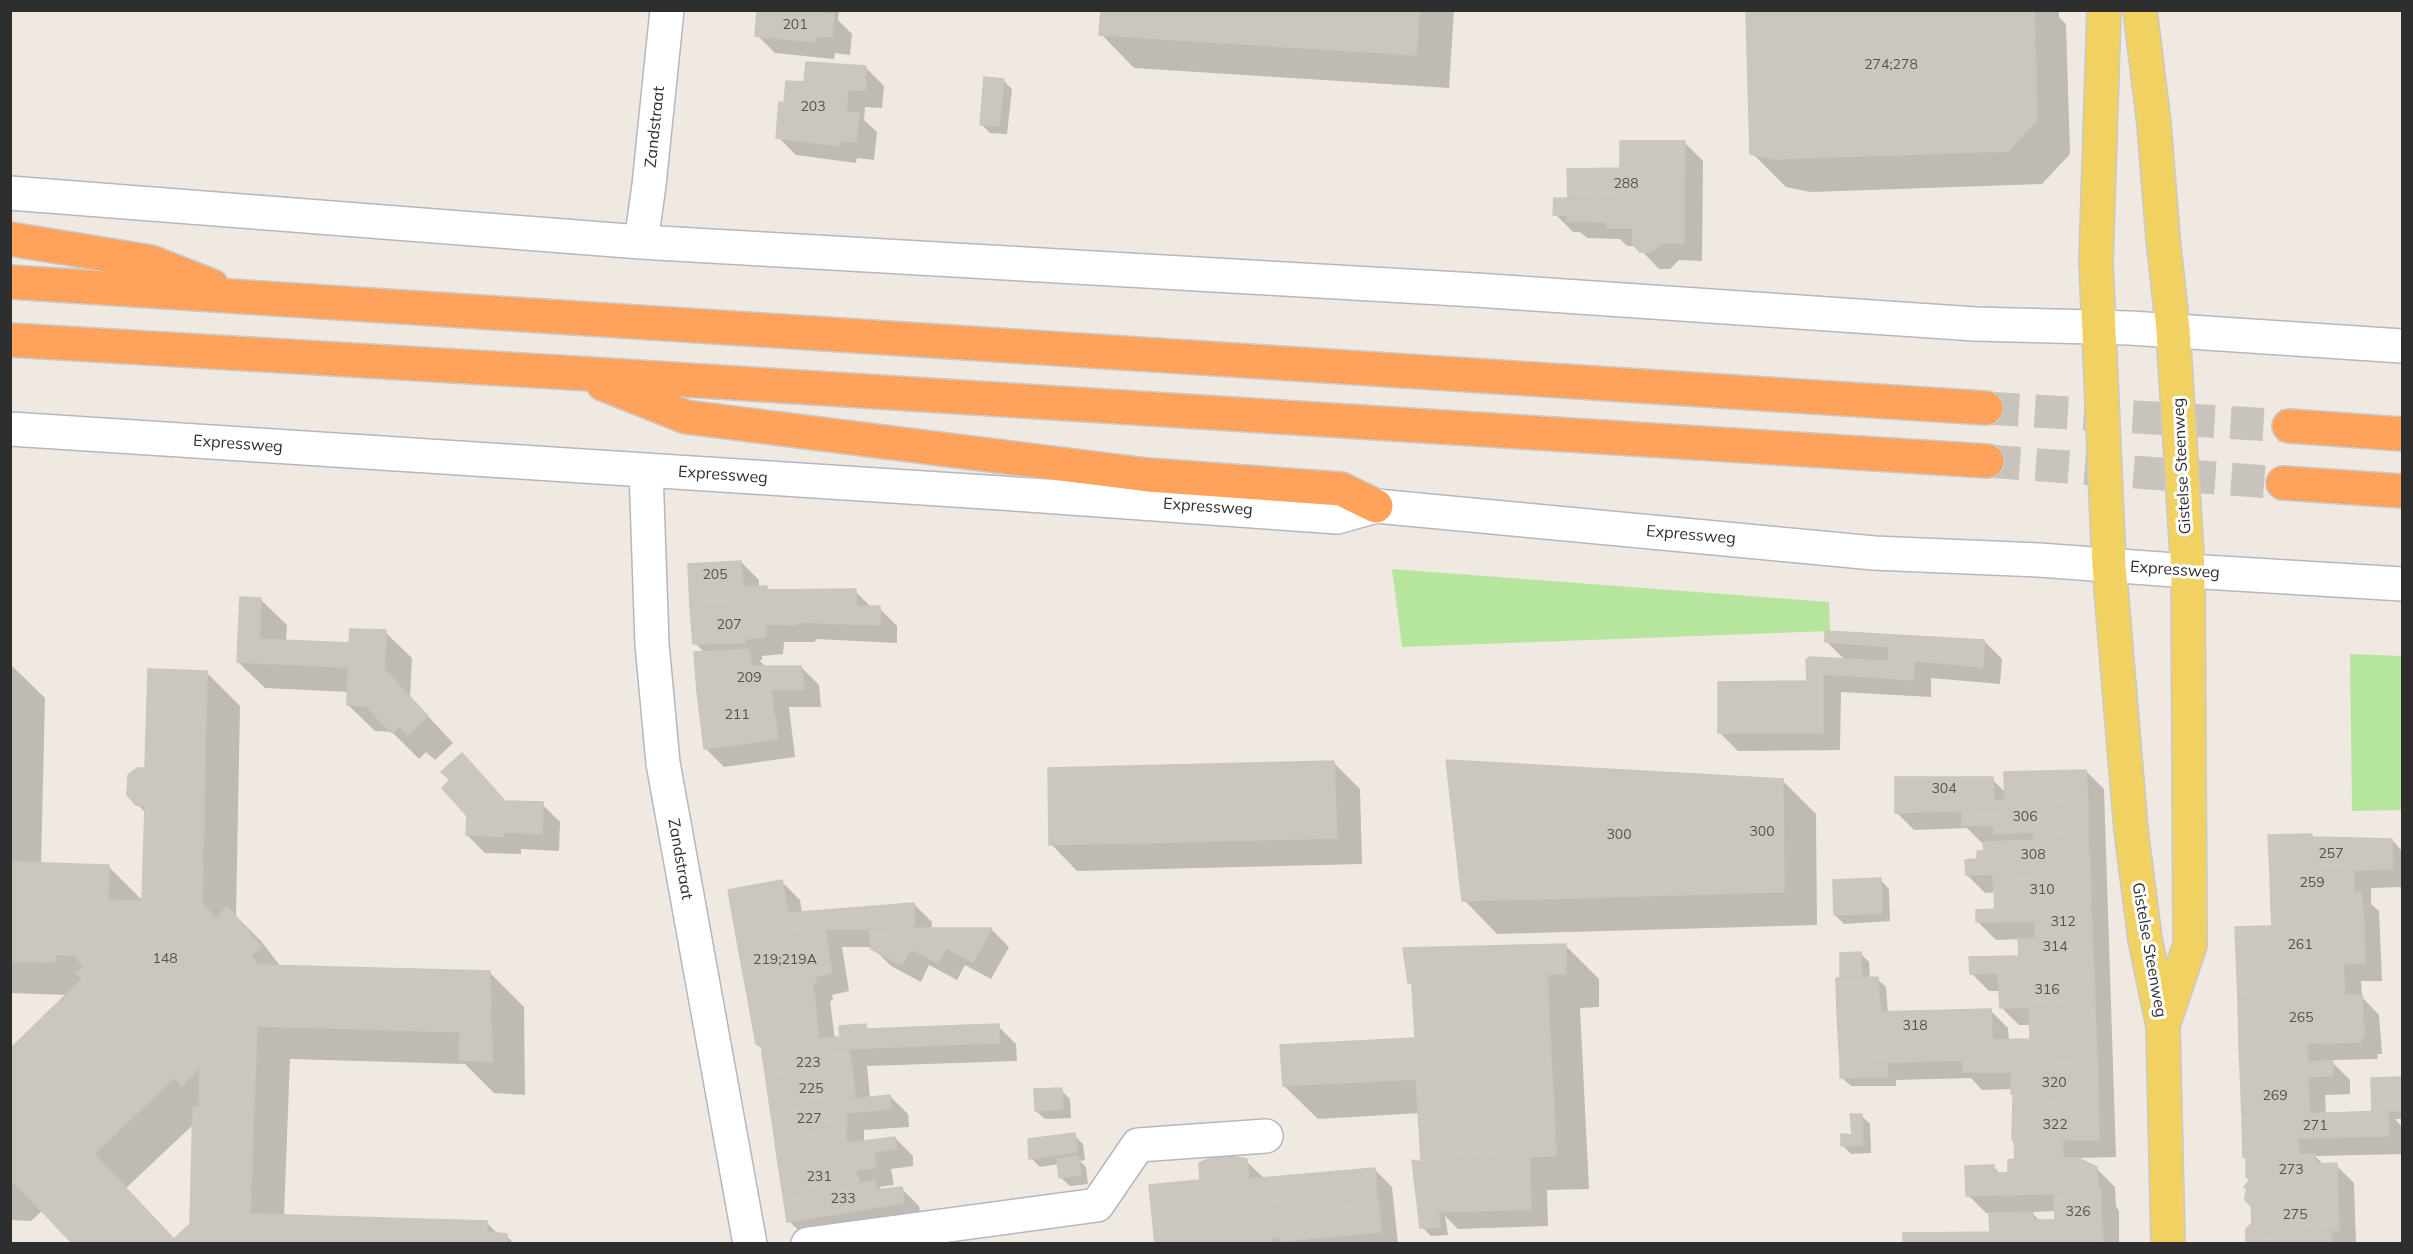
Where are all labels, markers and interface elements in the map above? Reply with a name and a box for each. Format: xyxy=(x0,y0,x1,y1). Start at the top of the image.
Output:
house number: 201 xyxy=(782,17,808,33)
house number: 274;278 xyxy=(1864,57,1918,73)
street label: Zandstraat xyxy=(641,85,669,169)
house number: 203 xyxy=(800,99,826,115)
house number: 288 xyxy=(1613,176,1639,192)
street label: Gistelse Steenweg xyxy=(2169,397,2195,535)
street label: Expressweg xyxy=(193,431,283,457)
street label: Expressweg xyxy=(678,462,768,488)
street label: Expressweg xyxy=(1163,494,1253,520)
street label: Expressweg xyxy=(1645,522,1737,548)
street label: Expressweg xyxy=(2130,557,2220,583)
house number: 205 xyxy=(702,567,728,583)
house number: 207 xyxy=(716,617,742,633)
house number: 209 xyxy=(736,670,762,686)
house number: 211 xyxy=(724,707,750,723)
house number: 304 xyxy=(1931,781,1957,797)
house number: 306 xyxy=(2012,809,2038,825)
street label: Zandstraat xyxy=(663,817,697,901)
house number: 300 xyxy=(1749,824,1775,840)
house number: 300 xyxy=(1606,827,1632,843)
house number: 257 xyxy=(2318,846,2344,862)
house number: 308 xyxy=(2020,847,2046,863)
house number: 259 xyxy=(2299,875,2325,891)
street label: Gistelse Steenweg xyxy=(2128,881,2170,1019)
house number: 310 xyxy=(2029,882,2055,898)
house number: 312 xyxy=(2050,914,2076,930)
house number: 261 xyxy=(2287,937,2313,953)
house number: 314 xyxy=(2042,939,2068,955)
house number: 148 xyxy=(152,951,178,967)
house number: 219;219A xyxy=(753,952,817,968)
house number: 316 xyxy=(2034,982,2060,998)
house number: 265 xyxy=(2288,1010,2314,1026)
house number: 318 xyxy=(1902,1018,1928,1034)
house number: 223 xyxy=(795,1055,821,1071)
house number: 320 xyxy=(2041,1075,2067,1091)
house number: 225 xyxy=(798,1081,824,1097)
house number: 269 xyxy=(2262,1088,2288,1104)
house number: 227 xyxy=(796,1111,822,1127)
house number: 322 xyxy=(2042,1117,2068,1133)
house number: 271 xyxy=(2302,1118,2328,1134)
house number: 273 xyxy=(2278,1162,2304,1178)
house number: 231 xyxy=(806,1169,832,1185)
house number: 233 xyxy=(830,1191,856,1207)
house number: 326 xyxy=(2065,1204,2091,1220)
house number: 275 xyxy=(2282,1207,2308,1223)

